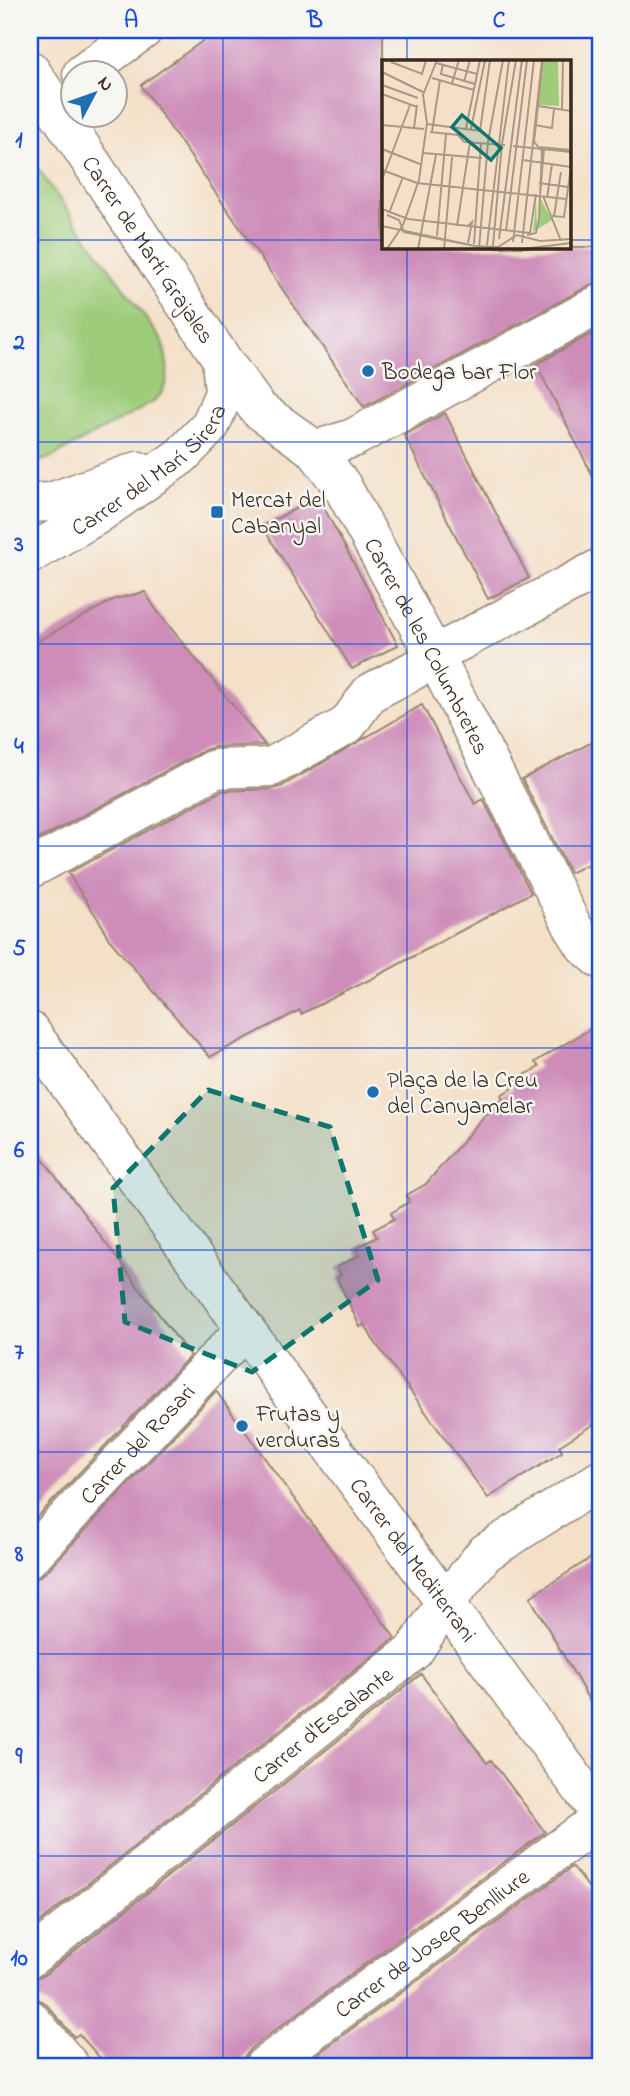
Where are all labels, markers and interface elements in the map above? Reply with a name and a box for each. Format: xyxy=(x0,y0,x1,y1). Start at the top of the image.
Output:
text: A xyxy=(124,5,138,38)
text: B xyxy=(306,5,323,38)
text: C xyxy=(493,5,506,38)
north arrow xyxy=(60,60,130,130)
inset map xyxy=(382,60,570,248)
text: N xyxy=(91,71,119,98)
text: 1 xyxy=(15,125,23,158)
street label: Carrer de Martí Grajales xyxy=(72,150,221,351)
text: 2 xyxy=(12,327,25,360)
place label: Bodega bar Flor xyxy=(381,357,537,391)
marker: Bodega bar Flor xyxy=(360,363,376,379)
street label: Carrer del Marí Sirera xyxy=(66,400,236,545)
place label: Mercat del Cabanyal xyxy=(231,485,326,546)
marker: Mercat del Cabanyal xyxy=(209,504,225,520)
text: 3 xyxy=(13,529,24,562)
street label: Carrer de les Columbretes xyxy=(354,532,496,761)
text: 4 xyxy=(14,731,24,764)
text: 5 xyxy=(12,933,26,966)
place label: Plaça de la Creu del Canyamelar xyxy=(387,1065,538,1126)
marker: Plaça de la Creu del Canyamelar xyxy=(365,1084,381,1100)
text: 6 xyxy=(14,1135,25,1168)
text: 7 xyxy=(14,1337,24,1370)
street label: Carrer del Rosari xyxy=(73,1377,204,1513)
place label: Frutas y verduras xyxy=(255,1399,340,1458)
marker: Frutas y verduras xyxy=(234,1418,250,1434)
street label: Carrer del Mediterrani xyxy=(340,1472,483,1650)
text: 8 xyxy=(14,1539,24,1572)
street label: Carrer d'Escalante xyxy=(246,1659,402,1793)
text: 9 xyxy=(15,1741,24,1774)
street label: Carrer de Josep Benlliure xyxy=(329,1862,538,2028)
text: 10 xyxy=(10,1943,28,1976)

